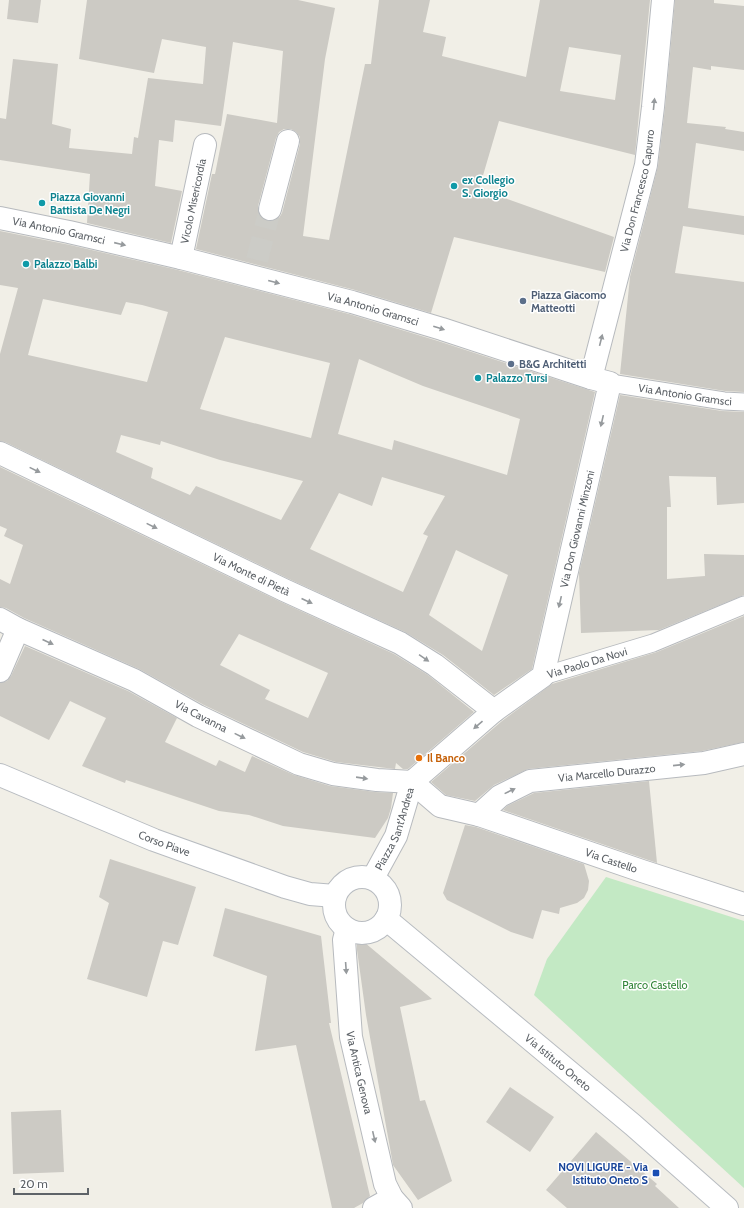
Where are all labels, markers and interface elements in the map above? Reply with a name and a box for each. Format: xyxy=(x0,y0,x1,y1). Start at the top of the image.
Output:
one-way arrow xyxy=(650,98,657,110)
street label: Via Don Francesco Capurro xyxy=(617,129,657,254)
street label: Vicolo Misericordia xyxy=(177,157,209,245)
place label: ex Collegio S. Giorgio xyxy=(462,173,514,200)
marker: ex Collegio S. Giorgio xyxy=(449,181,459,191)
place label: Piazza Giovanni Battista De Negri xyxy=(50,190,130,217)
marker: Piazza Giovanni Battista De Negri xyxy=(37,198,47,208)
street label: Via Antonio Gramsci xyxy=(11,214,106,247)
one-way arrow xyxy=(114,241,126,247)
place label: Palazzo Balbi xyxy=(34,257,98,271)
marker: Palazzo Balbi xyxy=(21,259,31,269)
one-way arrow xyxy=(267,279,280,285)
place label: Piazza Giacomo Matteotti xyxy=(531,288,606,315)
street label: Via Antonio Gramsci xyxy=(326,289,420,329)
marker: Piazza Giacomo Matteotti xyxy=(518,296,528,306)
one-way arrow xyxy=(434,325,446,331)
one-way arrow xyxy=(598,334,604,346)
place label: B&G Architetti xyxy=(519,357,586,371)
marker: B&G Architetti xyxy=(506,359,516,369)
place label: Palazzo Tursi xyxy=(486,371,548,385)
marker: Palazzo Tursi xyxy=(473,373,483,383)
street label: Via Antonio Gramsci xyxy=(637,381,732,408)
one-way arrow xyxy=(598,414,604,427)
one-way arrow xyxy=(29,467,41,473)
street label: Via Don Giovanni Minzoni xyxy=(557,469,597,589)
one-way arrow xyxy=(146,523,158,529)
street label: Via Monte di Pietà xyxy=(210,550,293,599)
one-way arrow xyxy=(557,596,563,608)
one-way arrow xyxy=(301,598,313,604)
one-way arrow xyxy=(42,639,53,645)
street label: Via Paolo Da Novi xyxy=(545,644,629,681)
one-way arrow xyxy=(418,654,430,661)
street label: Via Cavanna xyxy=(172,697,230,736)
one-way arrow xyxy=(473,720,483,729)
one-way arrow xyxy=(234,733,245,739)
place label: Il Banco xyxy=(427,751,465,765)
marker: Il Banco xyxy=(414,753,424,763)
street label: Via Marcello Durazzo xyxy=(557,761,656,785)
one-way arrow xyxy=(673,762,685,769)
one-way arrow xyxy=(356,775,368,781)
street label: Piazza Sant'Andrea xyxy=(372,785,417,873)
one-way arrow xyxy=(504,788,516,794)
street label: Corso Piave xyxy=(136,827,192,859)
street label: Via Castello xyxy=(583,845,639,876)
one-way arrow xyxy=(343,962,350,974)
park label: Parco Castello xyxy=(622,978,688,992)
street label: Via Antica Genova xyxy=(344,1030,376,1116)
street label: Via Istituto Oneto xyxy=(522,1031,594,1094)
one-way arrow xyxy=(372,1131,378,1143)
place label: NOVI LIGURE - Via Istituto Oneto S xyxy=(558,1160,649,1187)
marker: NOVI LIGURE - Via Istituto Oneto S xyxy=(651,1168,661,1178)
scale bar xyxy=(14,1170,88,1196)
text: 20 m xyxy=(20,1176,48,1191)

